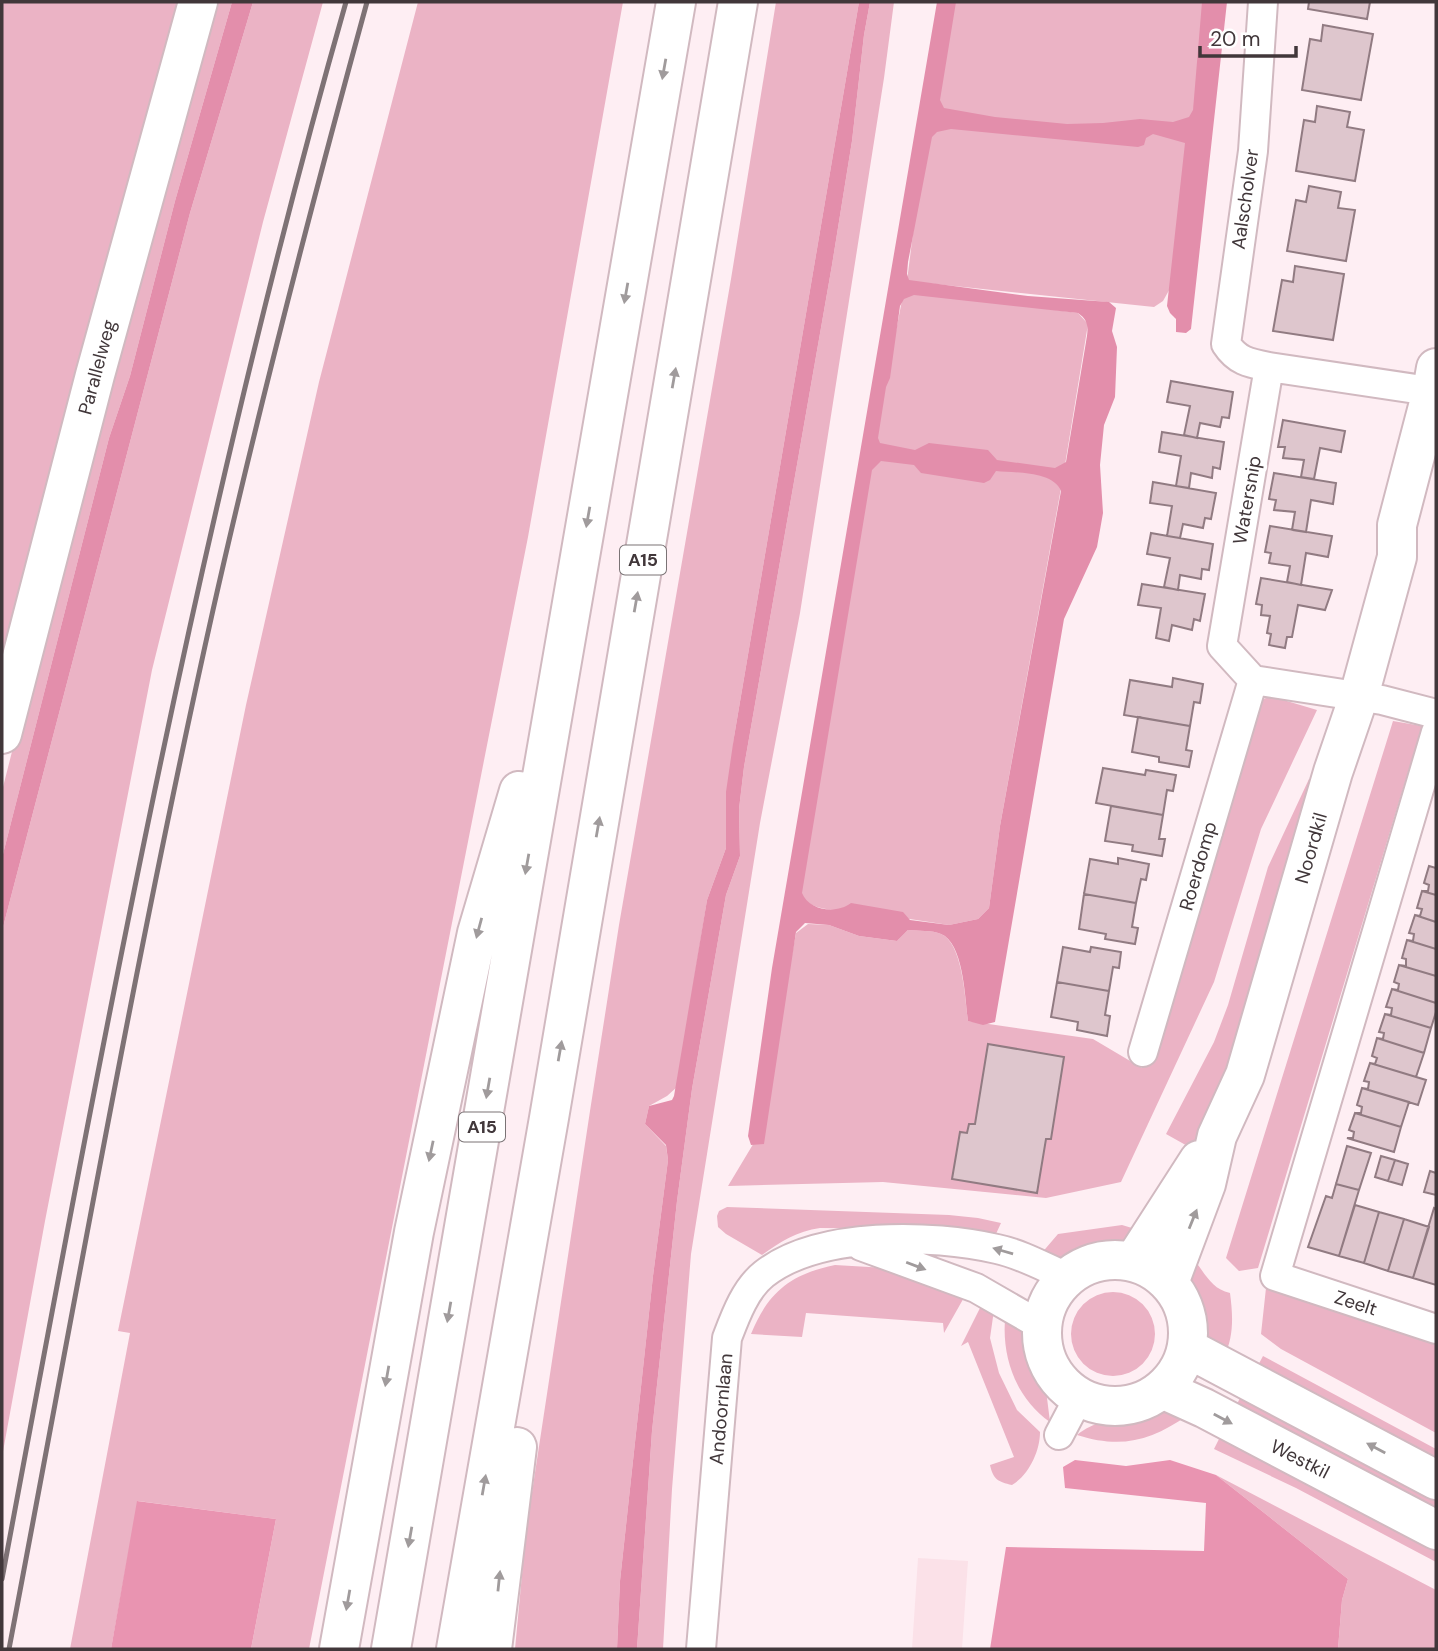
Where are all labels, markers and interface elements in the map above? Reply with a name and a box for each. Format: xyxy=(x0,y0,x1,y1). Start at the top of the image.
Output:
scale bar xyxy=(1200,14,1296,58)
text: 20 m xyxy=(1210,25,1261,53)
one-way arrow xyxy=(659,58,670,80)
street label: Aalscholver xyxy=(1226,147,1264,251)
one-way arrow xyxy=(620,282,631,304)
street label: Parallelweg xyxy=(72,316,122,417)
one-way arrow xyxy=(669,367,680,389)
street label: Watersnip xyxy=(1227,454,1267,546)
one-way arrow xyxy=(582,507,593,529)
road number: A15 xyxy=(620,546,666,574)
one-way arrow xyxy=(631,591,642,613)
street label: Noordkil xyxy=(1289,810,1333,886)
one-way arrow xyxy=(593,816,604,838)
street label: Roerdomp xyxy=(1173,819,1223,913)
one-way arrow xyxy=(522,853,533,875)
one-way arrow xyxy=(473,917,484,939)
one-way arrow xyxy=(555,1040,566,1062)
one-way arrow xyxy=(483,1077,494,1099)
road number: A15 xyxy=(459,1112,505,1142)
one-way arrow xyxy=(425,1140,436,1162)
one-way arrow xyxy=(1187,1208,1198,1229)
one-way arrow xyxy=(993,1246,1014,1256)
one-way arrow xyxy=(906,1260,927,1271)
street label: Zeelt xyxy=(1331,1284,1381,1322)
one-way arrow xyxy=(443,1301,454,1323)
street label: Andoornlaan xyxy=(704,1352,738,1466)
one-way arrow xyxy=(381,1365,392,1387)
one-way arrow xyxy=(1214,1413,1233,1425)
street label: Westkil xyxy=(1266,1434,1334,1484)
one-way arrow xyxy=(1366,1442,1386,1453)
one-way arrow xyxy=(479,1474,490,1496)
one-way arrow xyxy=(404,1526,415,1548)
one-way arrow xyxy=(494,1570,505,1592)
one-way arrow xyxy=(342,1589,353,1611)

